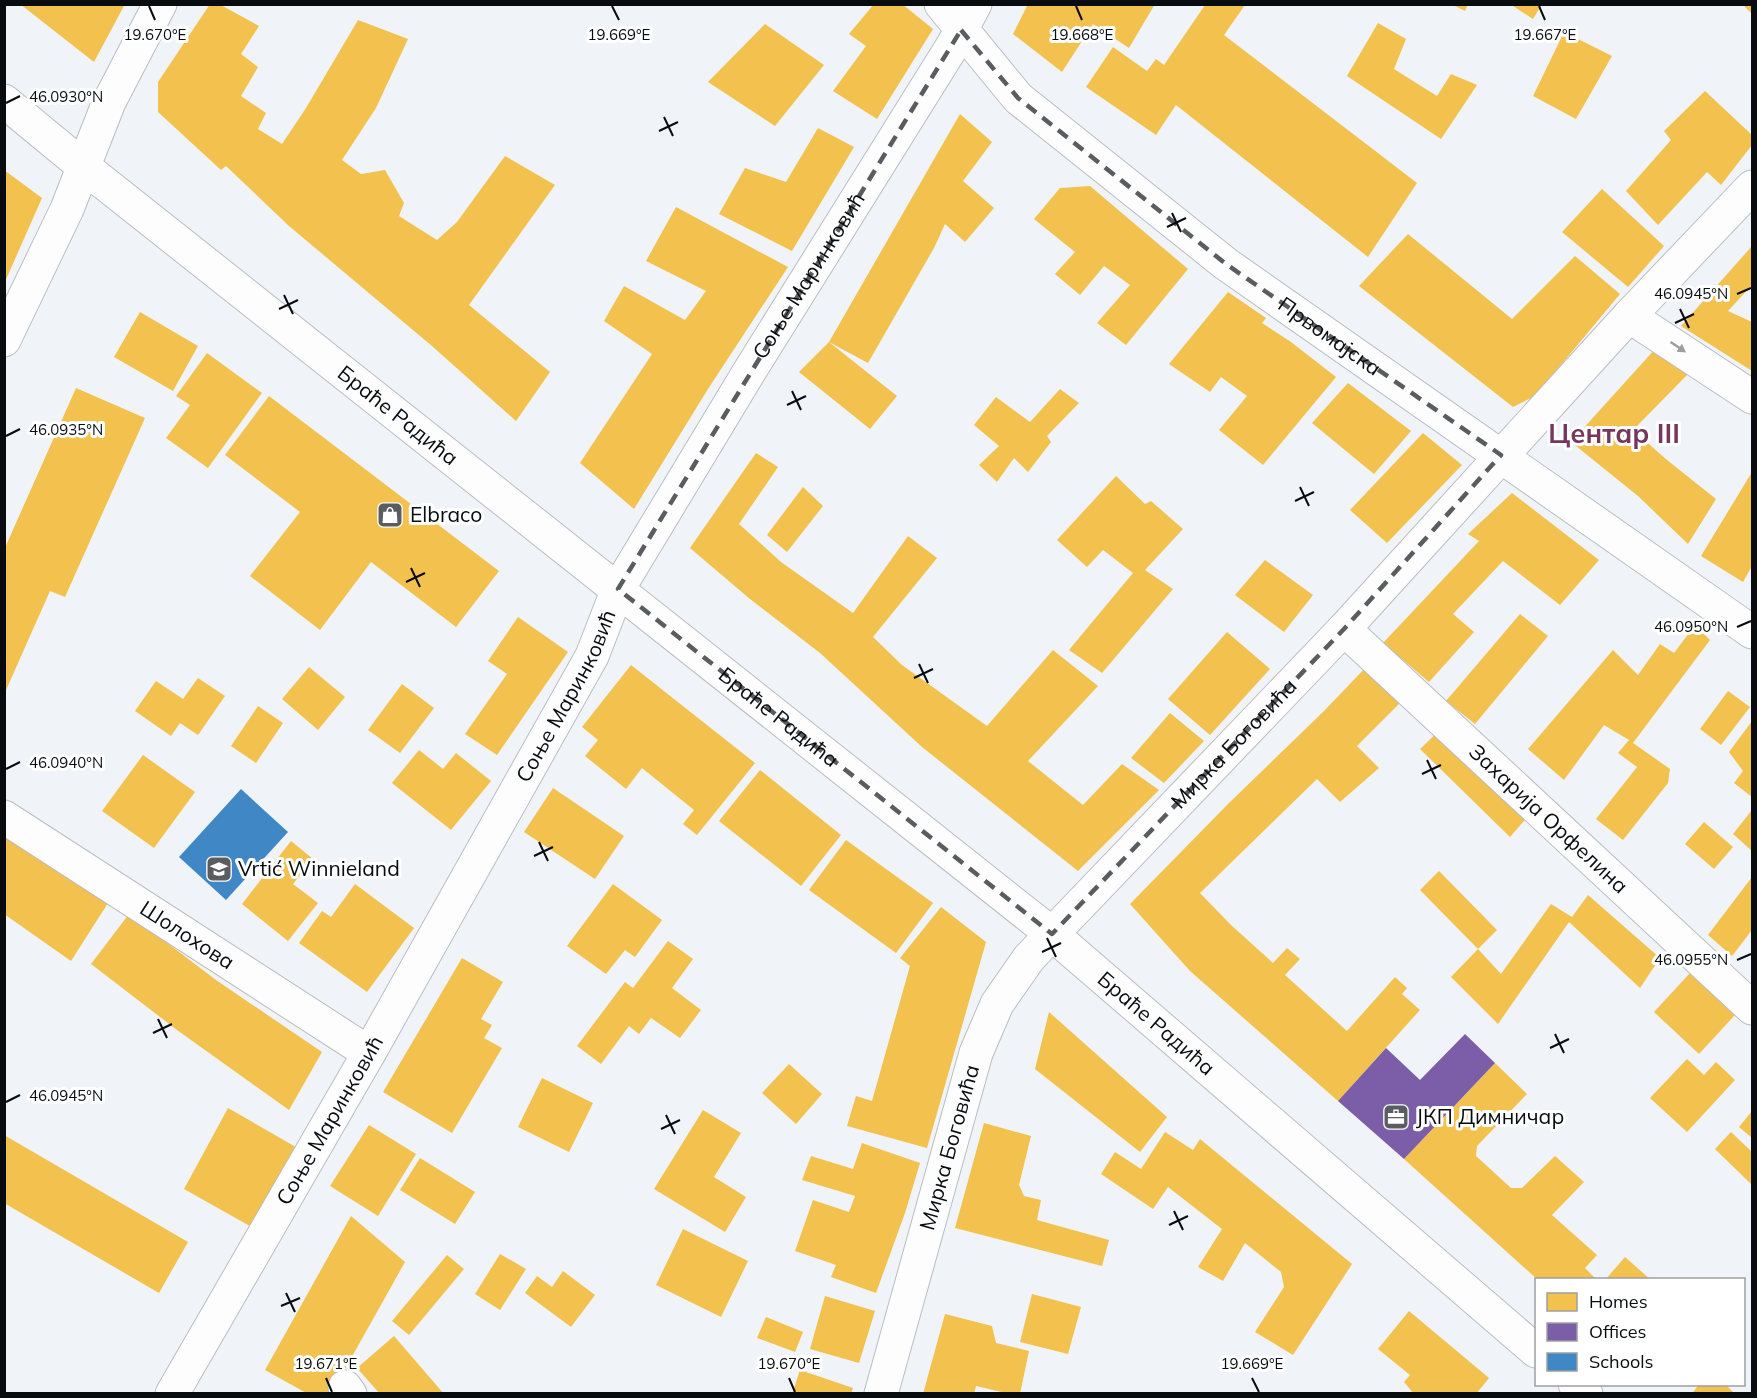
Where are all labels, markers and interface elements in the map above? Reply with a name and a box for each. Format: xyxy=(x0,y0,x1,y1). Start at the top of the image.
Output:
text: 19.670°E xyxy=(124,25,187,44)
text: 19.669°E xyxy=(588,25,651,44)
text: 19.668°E xyxy=(1051,25,1114,44)
text: 19.667°E xyxy=(1514,25,1577,44)
text: 46.0930°N xyxy=(29,87,103,106)
street label: Соње Маринковић xyxy=(747,187,870,363)
text: 46.0945°N xyxy=(1654,284,1728,303)
street label: Првомајска xyxy=(1274,291,1387,381)
one-way arrow xyxy=(1670,341,1686,352)
street label: Браће Радића xyxy=(333,359,464,470)
district label: Центар III xyxy=(1548,416,1680,450)
text: 46.0935°N xyxy=(29,420,103,439)
shop icon: Elbraco xyxy=(375,500,405,530)
place label: Elbraco xyxy=(410,501,482,527)
street label: Соње Маринковић xyxy=(510,606,621,786)
text: 46.0950°N xyxy=(1654,617,1728,636)
street label: Браће Радића xyxy=(714,661,845,772)
street label: Мирка Боговића xyxy=(1165,672,1302,814)
street label: Захарија Орфелина xyxy=(1464,738,1634,898)
text: 46.0940°N xyxy=(29,753,103,772)
school or university icon: Vrtić Winnieland xyxy=(204,854,234,884)
place label: Vrtić Winnieland xyxy=(238,855,400,881)
street label: Шолохова xyxy=(136,895,240,974)
text: 46.0955°N xyxy=(1654,950,1728,969)
street label: Браће Радића xyxy=(1093,965,1221,1080)
street label: Соње Маринковић xyxy=(270,1031,388,1209)
street label: Мирка Боговића xyxy=(913,1062,984,1233)
text: 46.0945°N xyxy=(29,1086,103,1105)
office icon: ЈКП Димничар xyxy=(1381,1102,1411,1132)
place label: ЈКП Димничар xyxy=(1416,1103,1564,1129)
legend xyxy=(1535,1278,1745,1386)
text: Homes xyxy=(1589,1290,1648,1313)
text: Offices xyxy=(1589,1320,1647,1343)
text: Schools xyxy=(1589,1350,1654,1373)
text: 19.671°E xyxy=(295,1354,358,1373)
text: 19.670°E xyxy=(758,1354,821,1373)
text: 19.669°E xyxy=(1221,1354,1284,1373)

